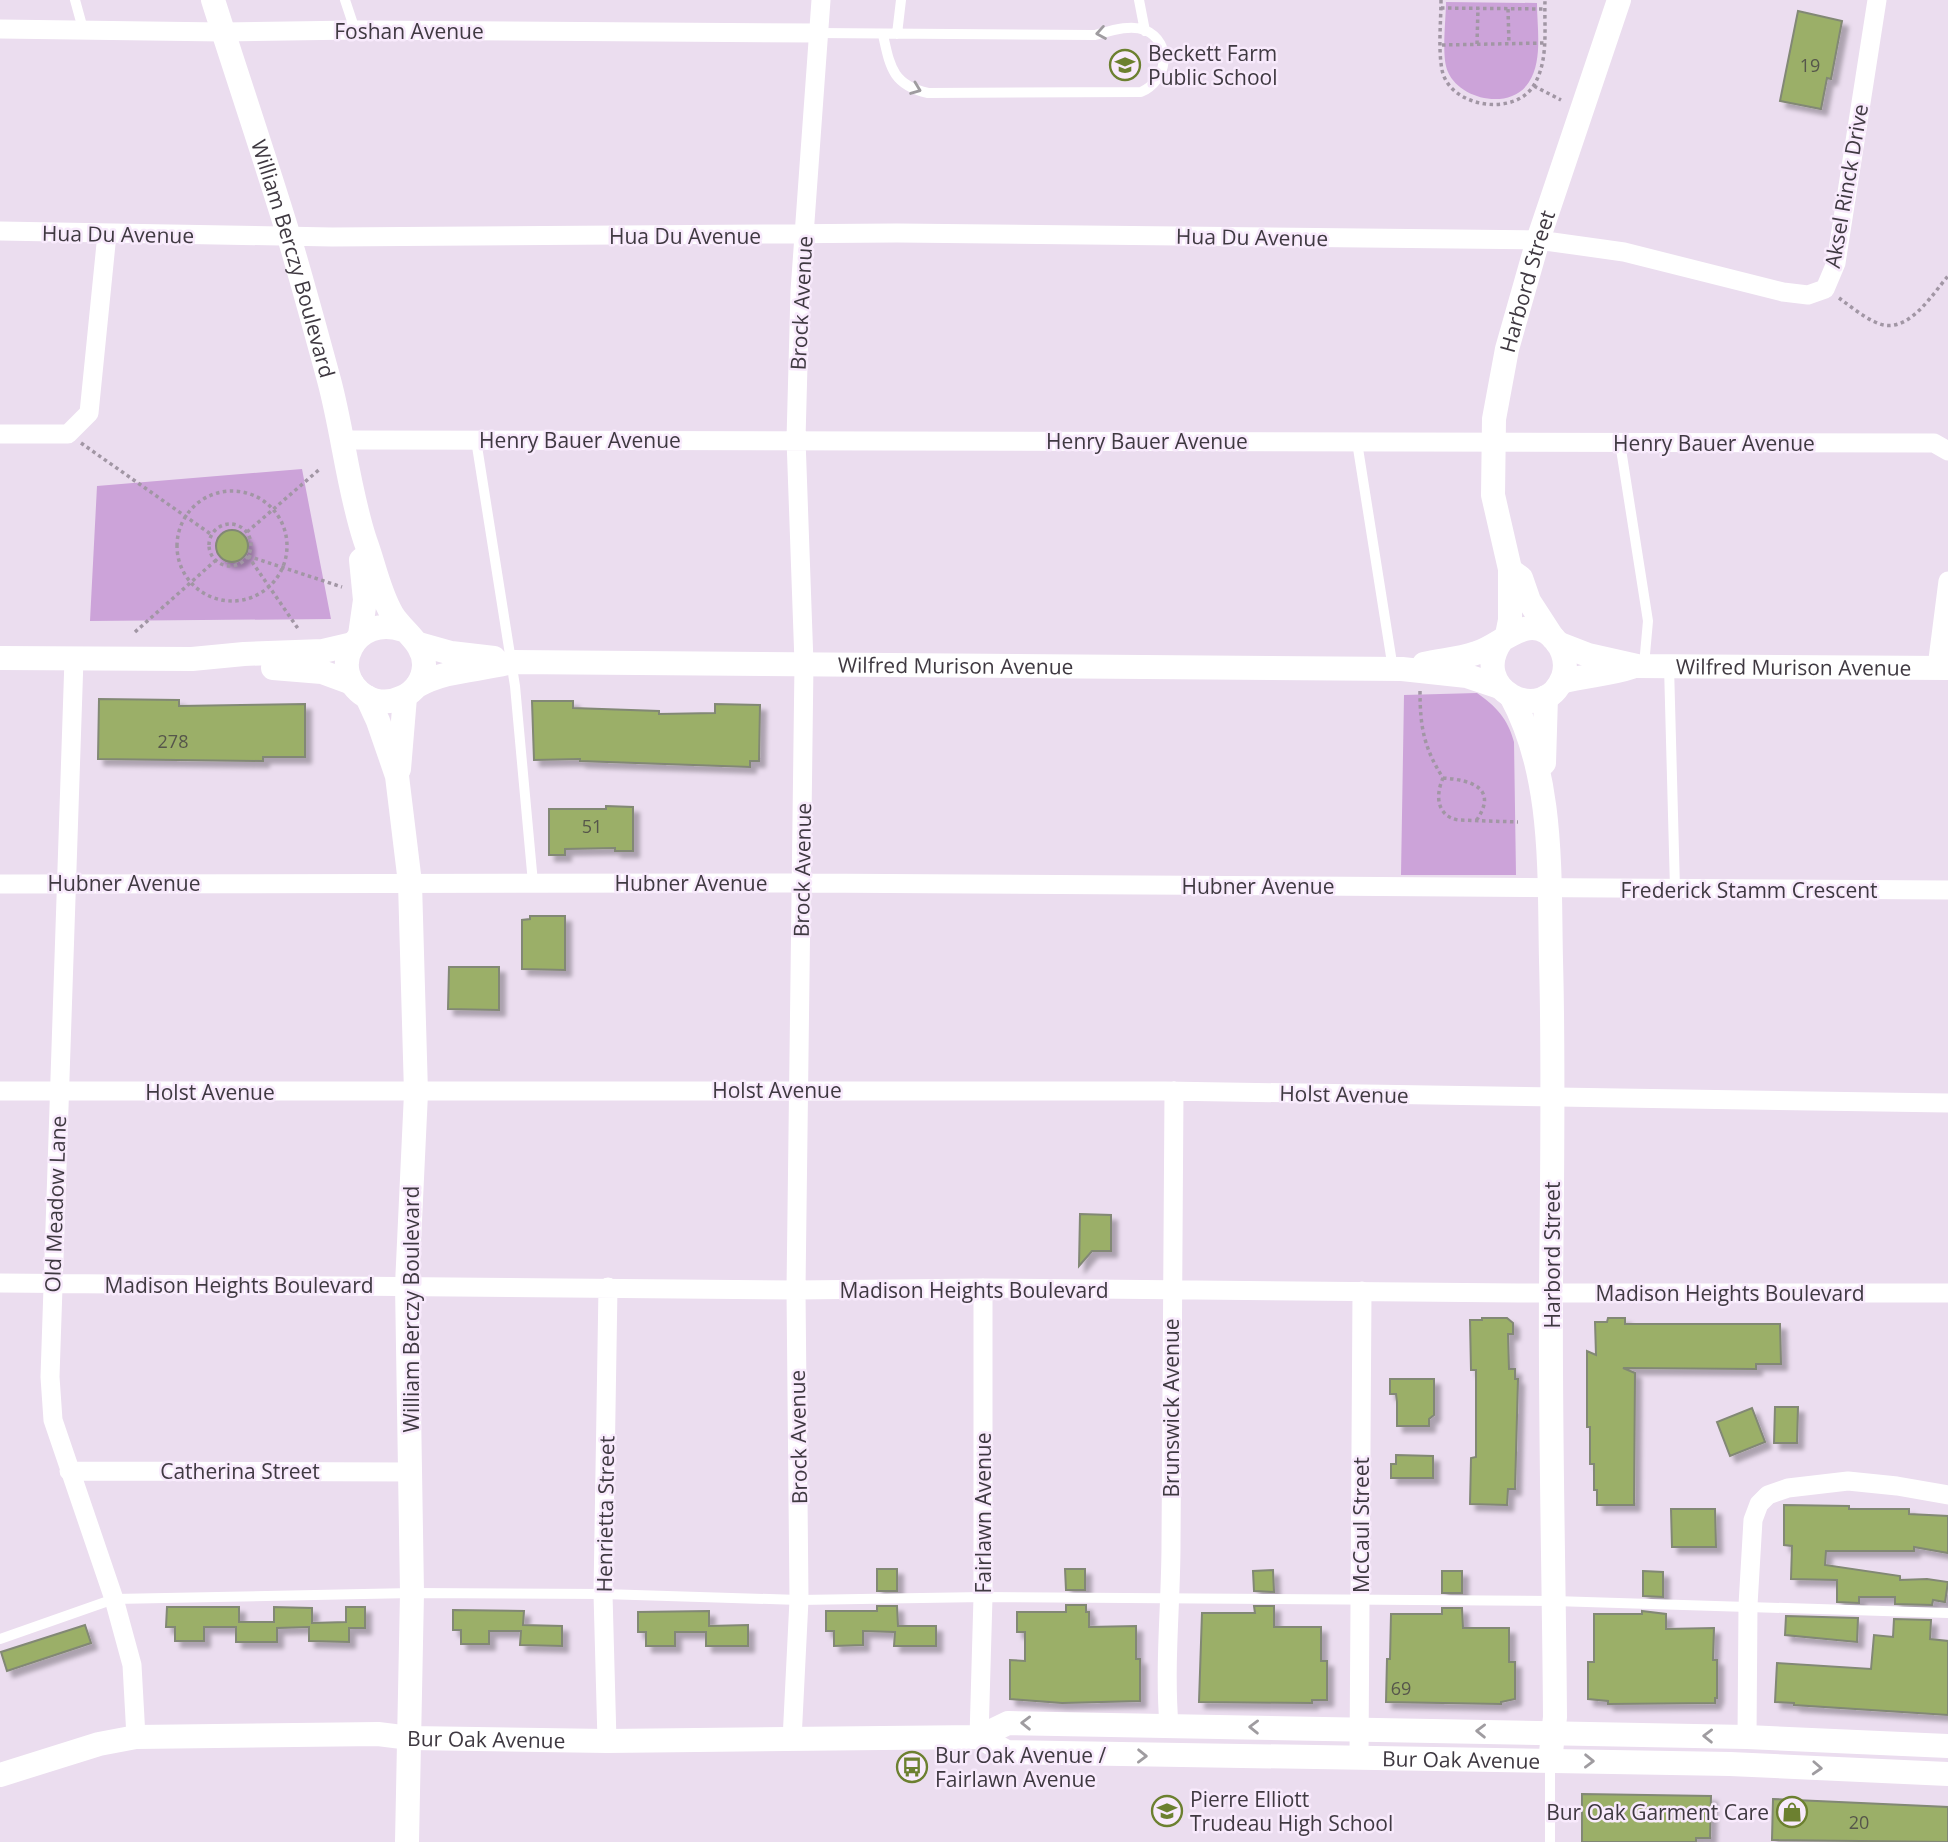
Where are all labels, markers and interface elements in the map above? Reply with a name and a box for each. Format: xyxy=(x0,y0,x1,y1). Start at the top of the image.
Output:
street label: Foshan Avenue xyxy=(334,17,484,45)
one-way arrow xyxy=(1095,24,1107,39)
place label: Beckett Farm Public School xyxy=(1148,39,1278,91)
school or university icon: Beckett Farm Public School xyxy=(1108,48,1142,82)
house number: 19 xyxy=(1800,53,1820,77)
one-way arrow xyxy=(910,80,922,94)
street label: Aksel Rinck Drive xyxy=(1818,102,1874,270)
street label: William Berczy Boulevard xyxy=(245,136,342,381)
street label: Harbord Street xyxy=(1493,206,1561,356)
street label: Hua Du Avenue xyxy=(42,219,194,249)
street label: Hua Du Avenue xyxy=(609,222,761,250)
street label: Hua Du Avenue xyxy=(1176,222,1328,252)
street label: Brock Avenue xyxy=(784,235,818,371)
street label: Henry Bauer Avenue xyxy=(479,426,681,454)
street label: Henry Bauer Avenue xyxy=(1046,427,1248,455)
street label: Henry Bauer Avenue xyxy=(1613,429,1815,457)
street label: Wilfred Murison Avenue xyxy=(838,651,1073,680)
street label: Wilfred Murison Avenue xyxy=(1676,652,1911,682)
house number: 278 xyxy=(158,729,188,753)
street label: Brock Avenue xyxy=(787,803,817,937)
house number: 51 xyxy=(582,814,602,838)
street label: Hubner Avenue xyxy=(47,869,201,897)
street label: Hubner Avenue xyxy=(614,869,768,897)
street label: Hubner Avenue xyxy=(1181,872,1335,900)
street label: Frederick Stamm Crescent xyxy=(1620,876,1878,904)
street label: Holst Avenue xyxy=(712,1076,842,1104)
street label: Holst Avenue xyxy=(145,1078,275,1106)
street label: Holst Avenue xyxy=(1279,1079,1409,1109)
street label: Old Meadow Lane xyxy=(38,1115,72,1293)
street label: Harbord Street xyxy=(1538,1182,1566,1328)
street label: William Berczy Boulevard xyxy=(397,1186,425,1432)
street label: Madison Heights Boulevard xyxy=(104,1271,374,1299)
street label: Madison Heights Boulevard xyxy=(839,1276,1109,1304)
street label: Madison Heights Boulevard xyxy=(1595,1279,1865,1307)
street label: Brunswick Avenue xyxy=(1157,1318,1185,1498)
street label: Brock Avenue xyxy=(783,1370,813,1504)
street label: Fairlawn Avenue xyxy=(969,1432,997,1594)
street label: Henrietta Street xyxy=(590,1435,620,1593)
street label: Catherina Street xyxy=(160,1457,320,1485)
street label: McCaul Street xyxy=(1347,1457,1375,1593)
house number: 69 xyxy=(1391,1676,1411,1700)
one-way arrow xyxy=(1020,1716,1031,1731)
one-way arrow xyxy=(1248,1719,1259,1734)
one-way arrow xyxy=(1475,1723,1486,1739)
street label: Bur Oak Avenue xyxy=(407,1724,566,1754)
one-way arrow xyxy=(1703,1728,1713,1744)
place label: Bur Oak Avenue / Fairlawn Avenue xyxy=(935,1741,1107,1793)
street label: Bur Oak Avenue xyxy=(1382,1744,1541,1775)
one-way arrow xyxy=(1137,1748,1147,1764)
bus stop icon: Bur Oak Avenue / Fairlawn Avenue xyxy=(895,1750,929,1784)
one-way arrow xyxy=(1584,1754,1595,1769)
one-way arrow xyxy=(1812,1760,1823,1775)
place label: Pierre Elliott Trudeau High School xyxy=(1190,1785,1393,1837)
school or university icon: Pierre Elliott Trudeau High School xyxy=(1150,1794,1184,1828)
shop icon: Bur Oak Garment Care xyxy=(1775,1795,1809,1829)
place label: Bur Oak Garment Care xyxy=(1546,1798,1769,1826)
house number: 20 xyxy=(1849,1810,1869,1834)

